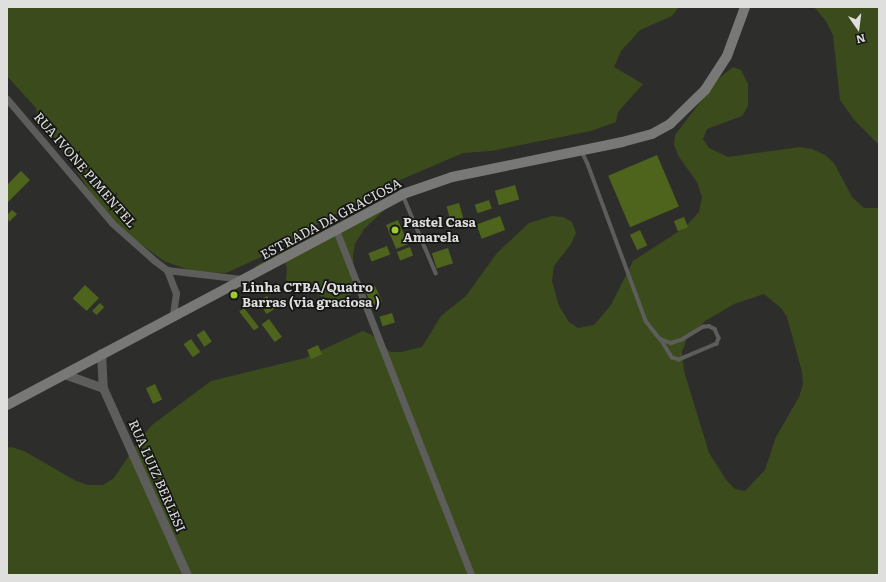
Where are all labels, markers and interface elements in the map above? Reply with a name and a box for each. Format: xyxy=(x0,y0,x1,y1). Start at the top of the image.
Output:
north arrow xyxy=(838,8,878,48)
text: N xyxy=(854,31,867,49)
street label: RUA IVONE PIMENTEL xyxy=(31,109,139,231)
street label: ESTRADA DA GRACIOSA xyxy=(258,175,404,263)
place label: Pastel Casa Amarela xyxy=(403,215,476,246)
marker: Pastel Casa Amarela xyxy=(390,225,400,235)
place label: Linha CTBA/Quatro Barras (via graciosa ) xyxy=(242,280,380,311)
marker: Linha CTBA/Quatro Barras (via graciosa ) xyxy=(229,290,239,300)
street label: RUA LUIZ BERLESI xyxy=(125,418,189,534)

